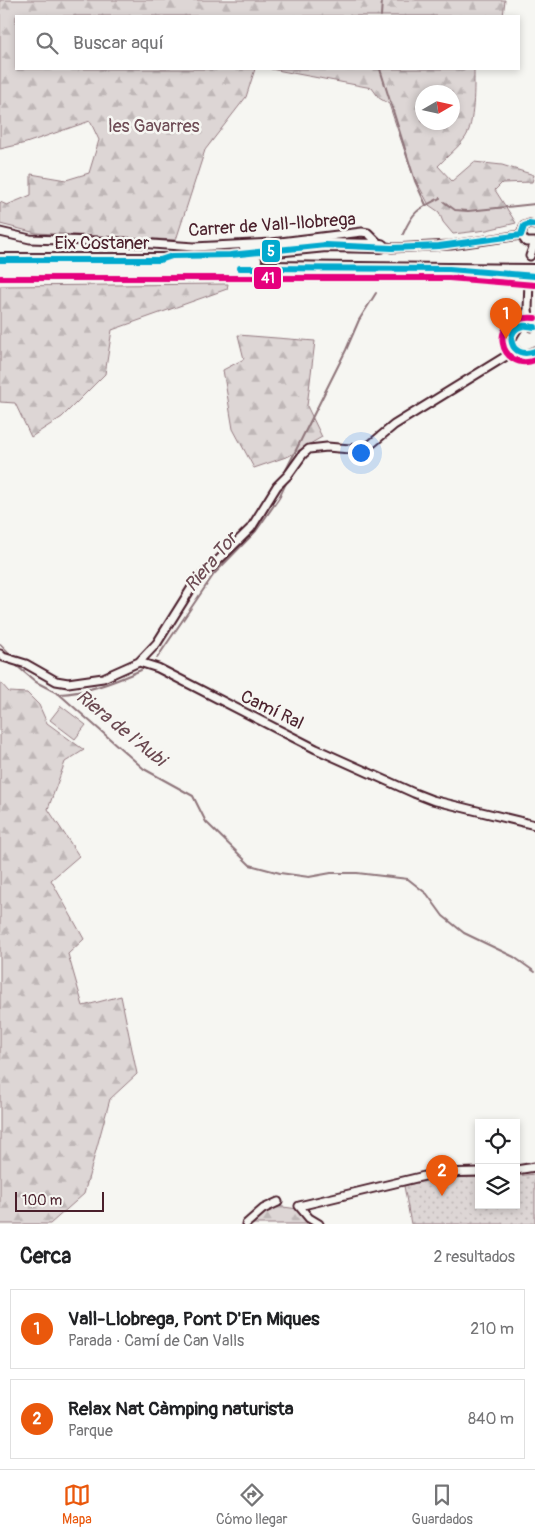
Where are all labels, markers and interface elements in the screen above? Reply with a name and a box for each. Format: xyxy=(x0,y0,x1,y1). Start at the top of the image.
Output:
search box xyxy=(15,15,520,70)
icon: search xyxy=(33,29,61,57)
text: Buscar aquí xyxy=(73,31,164,55)
north arrow xyxy=(415,85,460,130)
park label: les Gavarres xyxy=(108,115,200,138)
street label: Carrer de Vall-llobrega xyxy=(188,208,356,242)
street label: Eix Costaner xyxy=(55,232,150,255)
line badge: 5 xyxy=(261,239,281,263)
text: 5 xyxy=(267,243,275,260)
line badge: 41 xyxy=(253,266,282,290)
text: 41 xyxy=(261,270,275,287)
pin: 1 xyxy=(490,298,522,339)
your location xyxy=(348,440,374,466)
water label: Riera Tor xyxy=(179,526,244,597)
water label: Riera de l'Aubi xyxy=(71,684,173,773)
street label: Camí Ral xyxy=(237,685,307,735)
map controls xyxy=(475,1119,520,1209)
button: locate xyxy=(475,1119,520,1164)
pin: 2 xyxy=(426,1155,458,1196)
button: layers xyxy=(475,1164,520,1209)
scale bar xyxy=(15,1189,104,1212)
text: 100 m xyxy=(22,1192,62,1209)
text: Cerca xyxy=(20,1243,71,1270)
text: 2 resultados xyxy=(433,1247,515,1267)
text: Vall-Llobrega, Pont D'En Miques xyxy=(68,1307,320,1331)
text: 1 xyxy=(34,1319,40,1339)
text: 210 m xyxy=(470,1319,514,1339)
text: Parada · Camí de Can Valls xyxy=(68,1331,244,1351)
text: Relax Nat Càmping naturista xyxy=(68,1397,294,1421)
text: 2 xyxy=(33,1409,41,1429)
text: 840 m xyxy=(468,1409,514,1429)
text: Parque xyxy=(68,1421,113,1441)
tab: Mapa xyxy=(62,1481,92,1528)
tab: Cómo llegar xyxy=(216,1481,287,1528)
tab: Guardados xyxy=(412,1481,473,1528)

